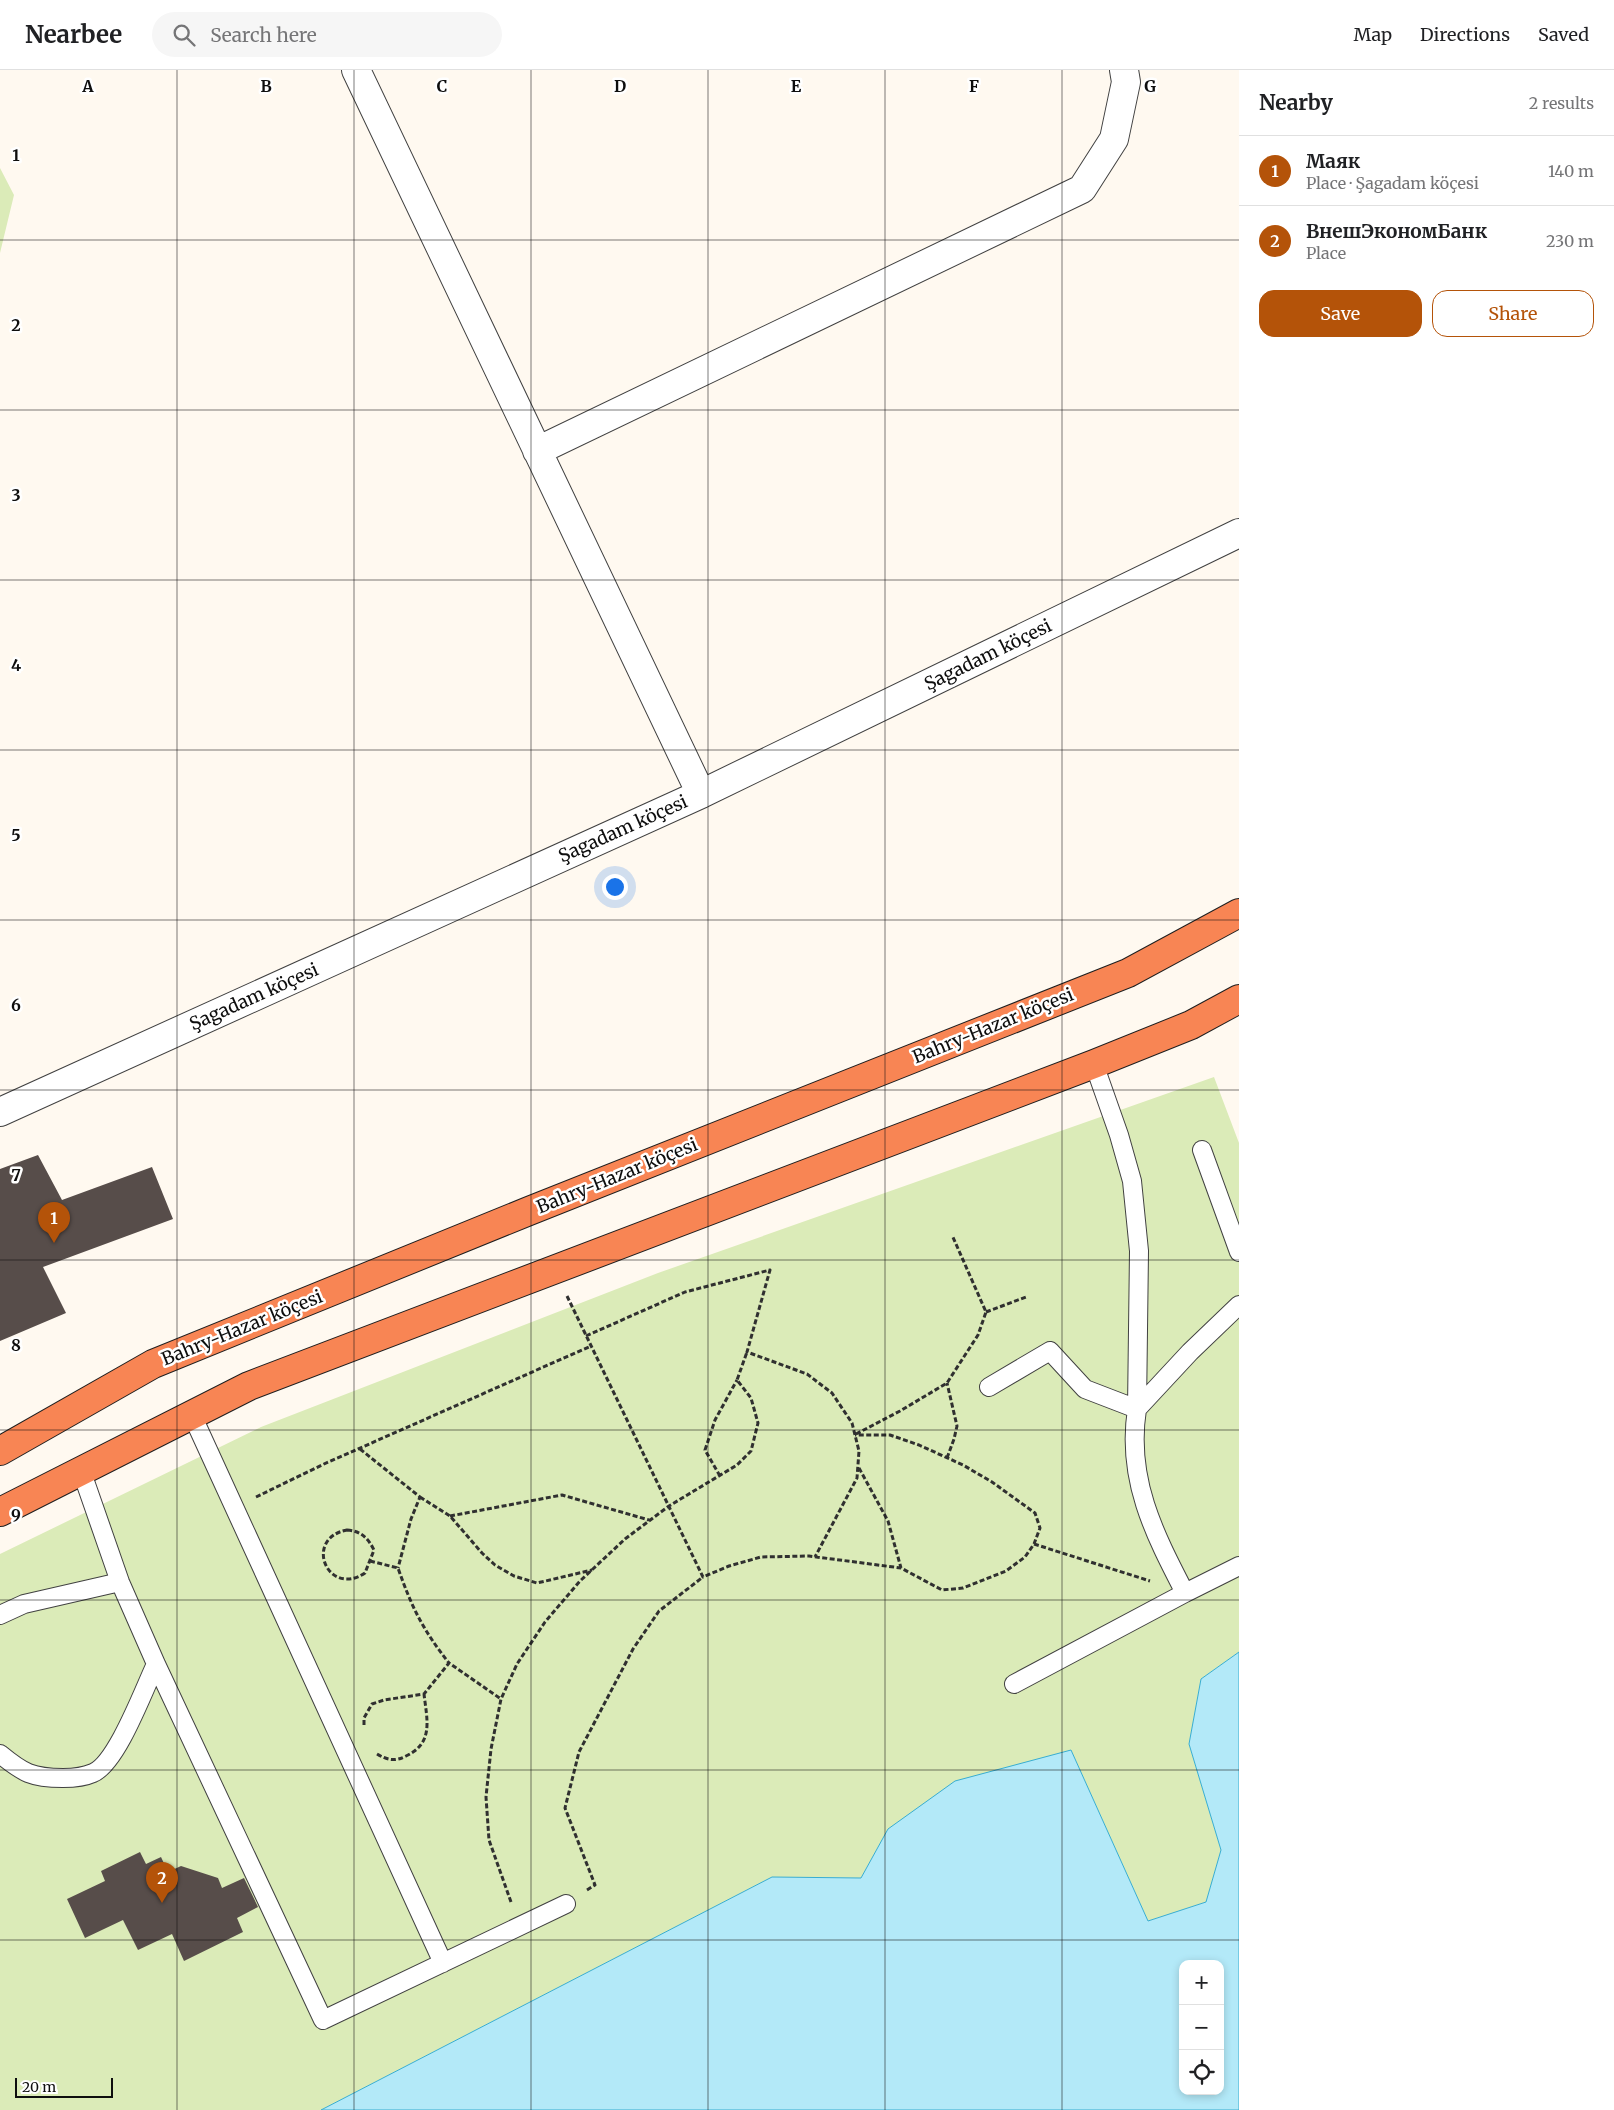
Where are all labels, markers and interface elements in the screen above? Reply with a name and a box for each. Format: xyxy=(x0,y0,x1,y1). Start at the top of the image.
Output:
search box xyxy=(152,12,502,57)
text: Nearbee xyxy=(25,19,122,50)
icon: search xyxy=(170,21,198,49)
text: Search here xyxy=(210,23,317,47)
text: Map xyxy=(1354,23,1392,46)
text: Directions xyxy=(1420,23,1510,46)
text: Saved xyxy=(1538,23,1589,46)
text: A xyxy=(81,76,94,96)
text: B xyxy=(260,76,272,96)
text: C xyxy=(437,76,447,96)
text: D xyxy=(614,76,626,96)
text: E xyxy=(791,76,802,96)
text: F xyxy=(969,76,979,96)
text: G xyxy=(1144,76,1156,96)
text: Nearby xyxy=(1259,89,1333,116)
text: 2 results xyxy=(1529,93,1594,113)
text: 1 xyxy=(12,145,20,165)
text: Маяк xyxy=(1306,149,1360,173)
text: 1 xyxy=(1271,161,1279,181)
text: 140 m xyxy=(1548,161,1594,181)
text: Place · Şagadam köçesi xyxy=(1306,173,1479,193)
text: ВнешЭкономБанк xyxy=(1306,219,1487,243)
text: 2 xyxy=(1270,231,1280,251)
text: 230 m xyxy=(1546,231,1594,251)
text: Place xyxy=(1306,243,1346,263)
button: Save xyxy=(1259,290,1422,337)
button: Share xyxy=(1432,290,1594,337)
text: 2 xyxy=(11,315,21,335)
text: 3 xyxy=(11,485,21,505)
street label: Şagadam köçesi xyxy=(920,614,1055,695)
text: 4 xyxy=(11,655,21,675)
street label: Şagadam köçesi xyxy=(555,790,691,867)
text: 5 xyxy=(11,825,21,845)
your location xyxy=(602,874,628,900)
street label: Şagadam köçesi xyxy=(186,958,322,1035)
street label: Bahry-Hazar köçesi xyxy=(909,983,1077,1068)
text: 6 xyxy=(11,995,21,1015)
street label: Bahry-Hazar köçesi xyxy=(533,1133,701,1218)
text: 7 xyxy=(11,1165,21,1185)
pin: 1 xyxy=(38,1202,70,1243)
street label: Bahry-Hazar köçesi xyxy=(158,1285,326,1370)
text: 8 xyxy=(11,1335,21,1355)
text: 9 xyxy=(11,1505,21,1525)
pin: 2 xyxy=(146,1862,178,1903)
map controls xyxy=(1179,1960,1224,2095)
button: + xyxy=(1179,1960,1224,2005)
button: − xyxy=(1179,2005,1224,2050)
button: locate xyxy=(1179,2050,1224,2095)
scale bar xyxy=(15,2075,112,2098)
text: 20 m xyxy=(22,2078,56,2096)

